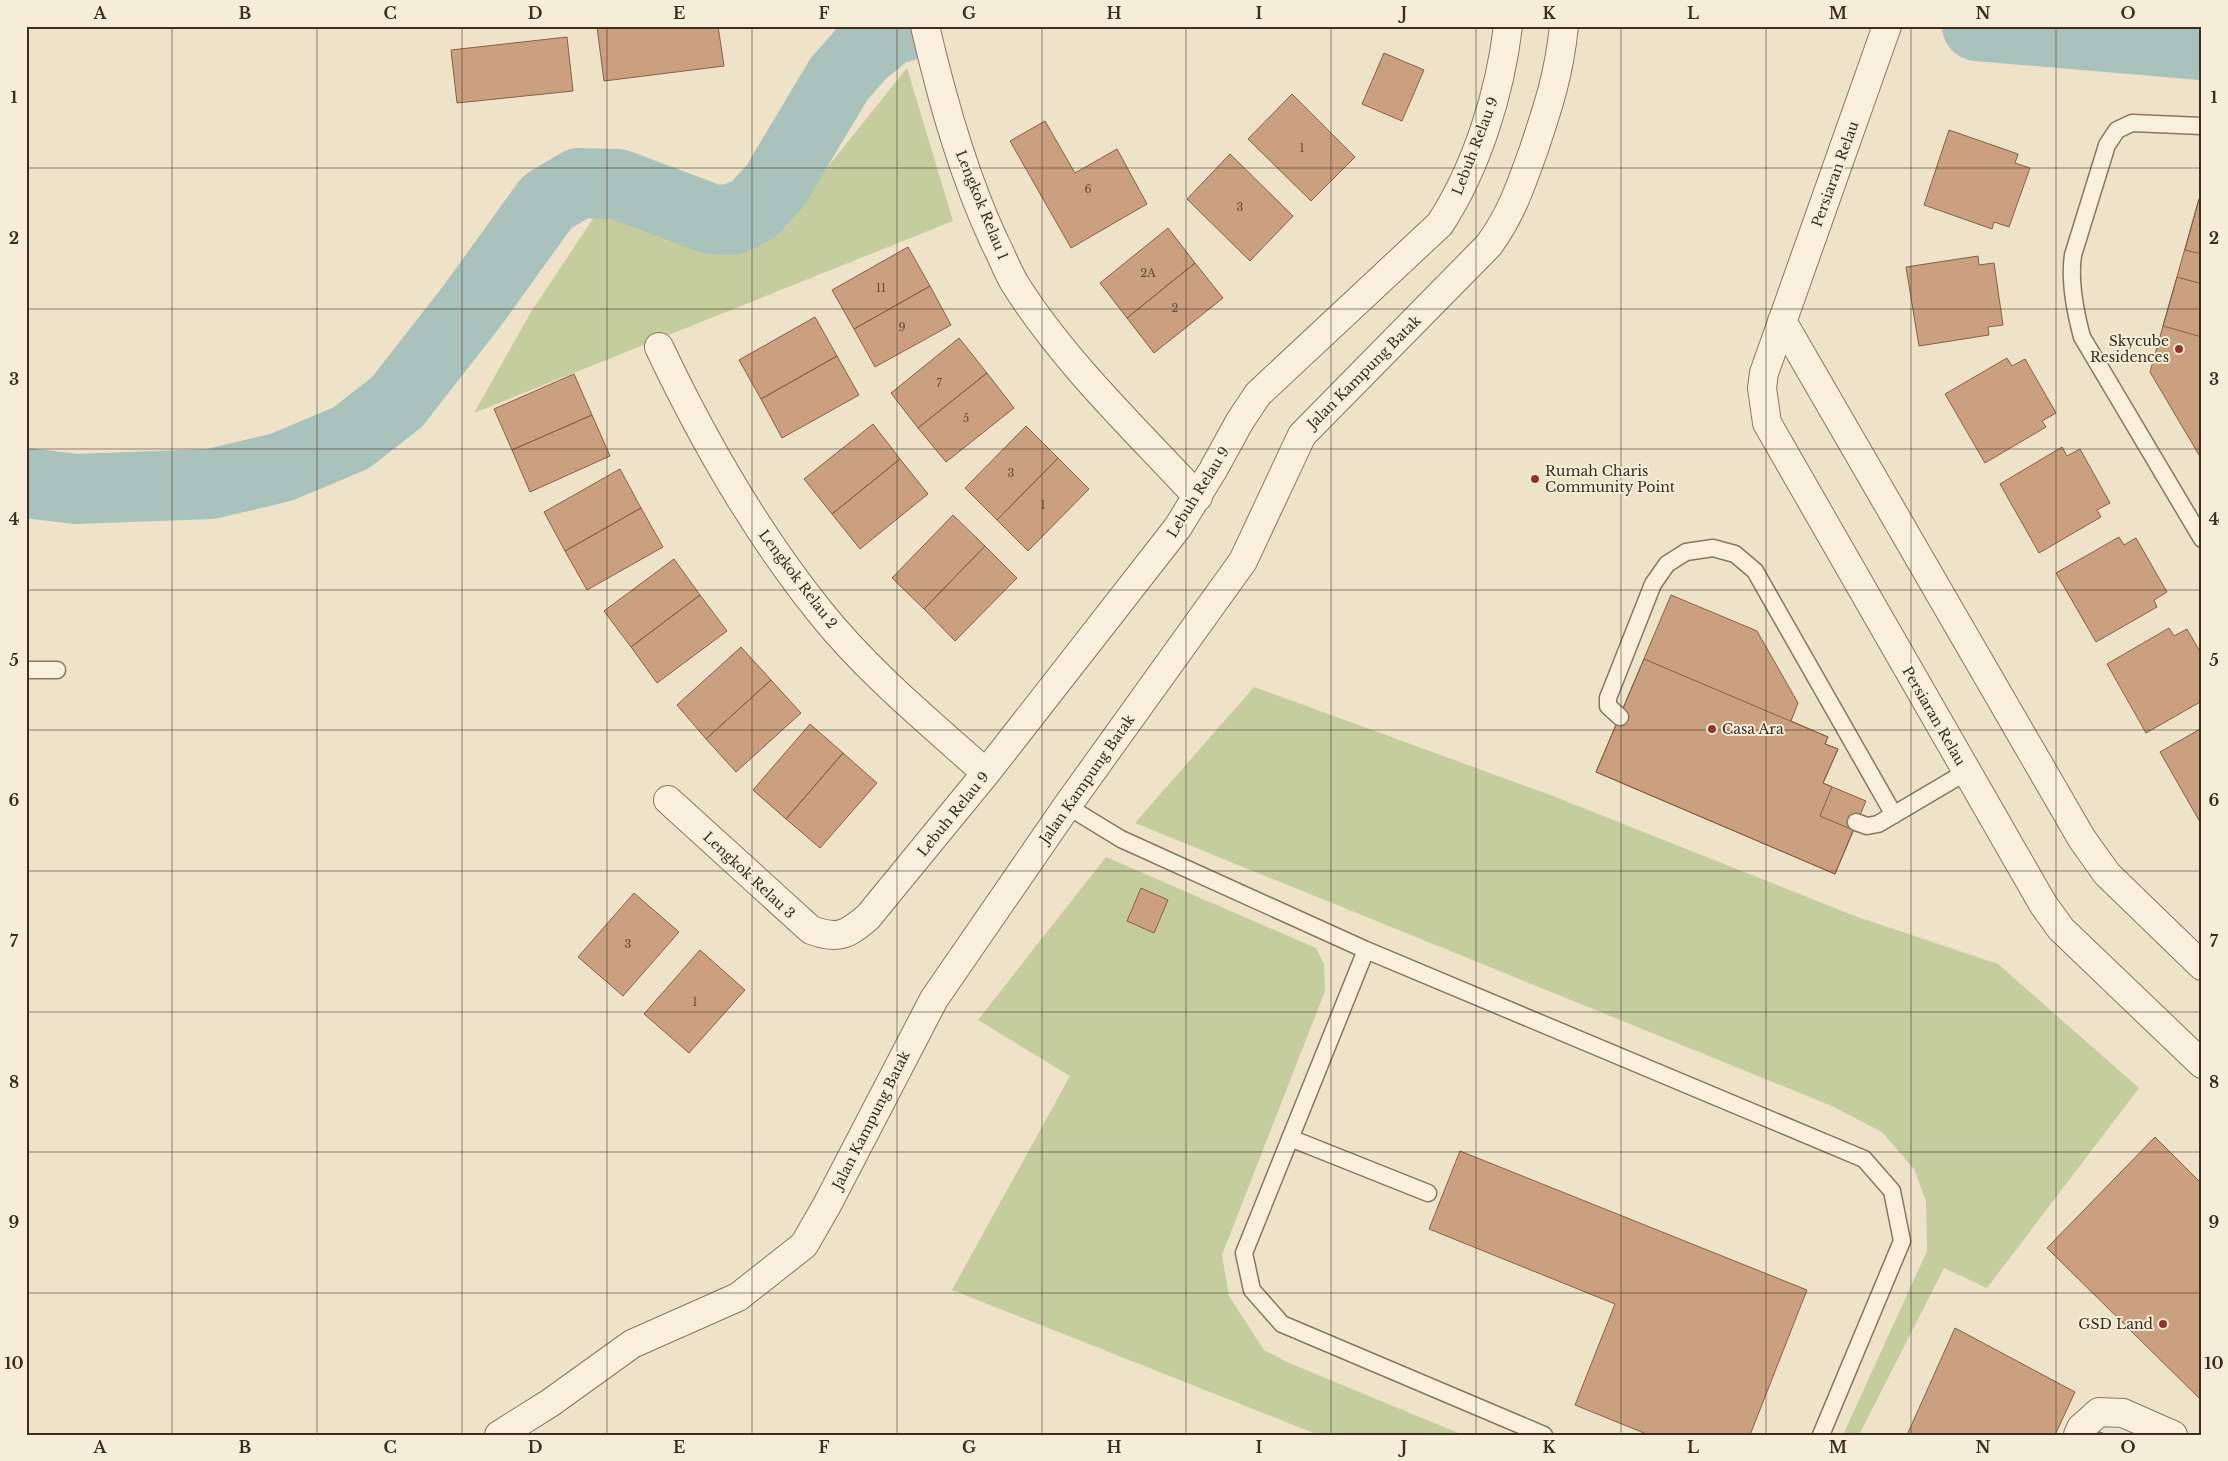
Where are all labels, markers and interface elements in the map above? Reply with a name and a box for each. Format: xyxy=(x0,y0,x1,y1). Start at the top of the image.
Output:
text: A xyxy=(93,3,108,23)
text: B xyxy=(239,3,252,23)
text: C xyxy=(383,3,397,23)
text: D xyxy=(528,3,542,23)
text: E xyxy=(673,3,685,23)
text: F xyxy=(818,3,830,23)
text: G xyxy=(962,3,976,23)
text: H xyxy=(1106,3,1122,23)
text: I xyxy=(1256,3,1263,23)
text: J xyxy=(1398,3,1407,23)
text: K xyxy=(1542,3,1556,23)
text: L xyxy=(1687,3,1699,23)
text: M xyxy=(1829,3,1847,23)
text: N xyxy=(1975,3,1991,23)
text: O xyxy=(2120,3,2136,23)
text: 1 xyxy=(11,87,18,107)
text: 1 xyxy=(2211,87,2218,107)
street label: Lebuh Relau 9 xyxy=(1448,94,1502,198)
street label: Persiaran Relau xyxy=(1807,118,1863,229)
house number: 1 xyxy=(1300,141,1305,155)
street label: Lengkok Relau 1 xyxy=(952,147,1012,263)
house number: 6 xyxy=(1084,182,1092,196)
house number: 3 xyxy=(1237,200,1244,214)
text: 2 xyxy=(9,228,19,248)
text: 2 xyxy=(2209,228,2219,248)
house number: 2A xyxy=(1140,266,1156,280)
house number: 11 xyxy=(876,281,886,295)
house number: 2 xyxy=(1172,301,1179,315)
street label: Jalan Kampung Batak xyxy=(1302,311,1425,434)
house number: 9 xyxy=(898,320,906,334)
place label: Skycube Residences xyxy=(2090,332,2169,366)
marker: Skycube Residences xyxy=(2173,343,2185,355)
text: 3 xyxy=(9,369,19,389)
text: 3 xyxy=(2209,369,2219,389)
house number: 7 xyxy=(936,376,942,390)
house number: 5 xyxy=(963,411,969,425)
street label: Lebuh Relau 9 xyxy=(1163,443,1233,541)
place label: Rumah Charis Community Point xyxy=(1545,462,1676,496)
house number: 3 xyxy=(1008,466,1015,480)
marker: Rumah Charis Community Point xyxy=(1529,473,1541,485)
house number: 1 xyxy=(1041,498,1046,512)
text: 4 xyxy=(9,509,19,529)
text: 4 xyxy=(2209,509,2219,529)
street label: Lengkok Relau 2 xyxy=(755,526,841,632)
text: 5 xyxy=(9,650,19,670)
text: 5 xyxy=(2209,650,2219,670)
street label: Persiaran Relau xyxy=(1898,663,1970,769)
street label: Jalan Kampung Batak xyxy=(1034,711,1139,849)
place label: Casa Ara xyxy=(1722,720,1784,738)
marker: Casa Ara xyxy=(1706,723,1718,735)
street label: Lebuh Relau 9 xyxy=(913,768,993,860)
text: 6 xyxy=(9,790,20,810)
text: 6 xyxy=(2209,790,2220,810)
street label: Lengkok Relau 3 xyxy=(699,828,799,922)
text: 7 xyxy=(10,931,19,951)
text: 7 xyxy=(2210,931,2219,951)
house number: 3 xyxy=(625,937,632,951)
house number: 1 xyxy=(693,995,698,1009)
street label: Jalan Kampung Batak xyxy=(827,1047,914,1194)
text: 8 xyxy=(9,1072,19,1092)
text: 8 xyxy=(2209,1072,2219,1092)
text: 9 xyxy=(9,1212,20,1232)
text: 9 xyxy=(2209,1212,2220,1232)
place label: GSD Land xyxy=(2078,1315,2154,1333)
marker: GSD Land xyxy=(2157,1318,2169,1330)
text: 10 xyxy=(4,1353,24,1373)
text: 10 xyxy=(2204,1353,2224,1373)
text: A xyxy=(93,1437,108,1457)
text: B xyxy=(239,1437,252,1457)
text: C xyxy=(383,1437,397,1457)
text: D xyxy=(528,1437,542,1457)
text: E xyxy=(673,1437,685,1457)
text: F xyxy=(818,1437,830,1457)
text: G xyxy=(962,1437,976,1457)
text: H xyxy=(1106,1437,1122,1457)
text: I xyxy=(1256,1437,1263,1457)
text: J xyxy=(1398,1437,1407,1457)
text: K xyxy=(1542,1437,1556,1457)
text: L xyxy=(1687,1437,1699,1457)
text: M xyxy=(1829,1437,1847,1457)
text: N xyxy=(1975,1437,1991,1457)
text: O xyxy=(2120,1437,2136,1457)

